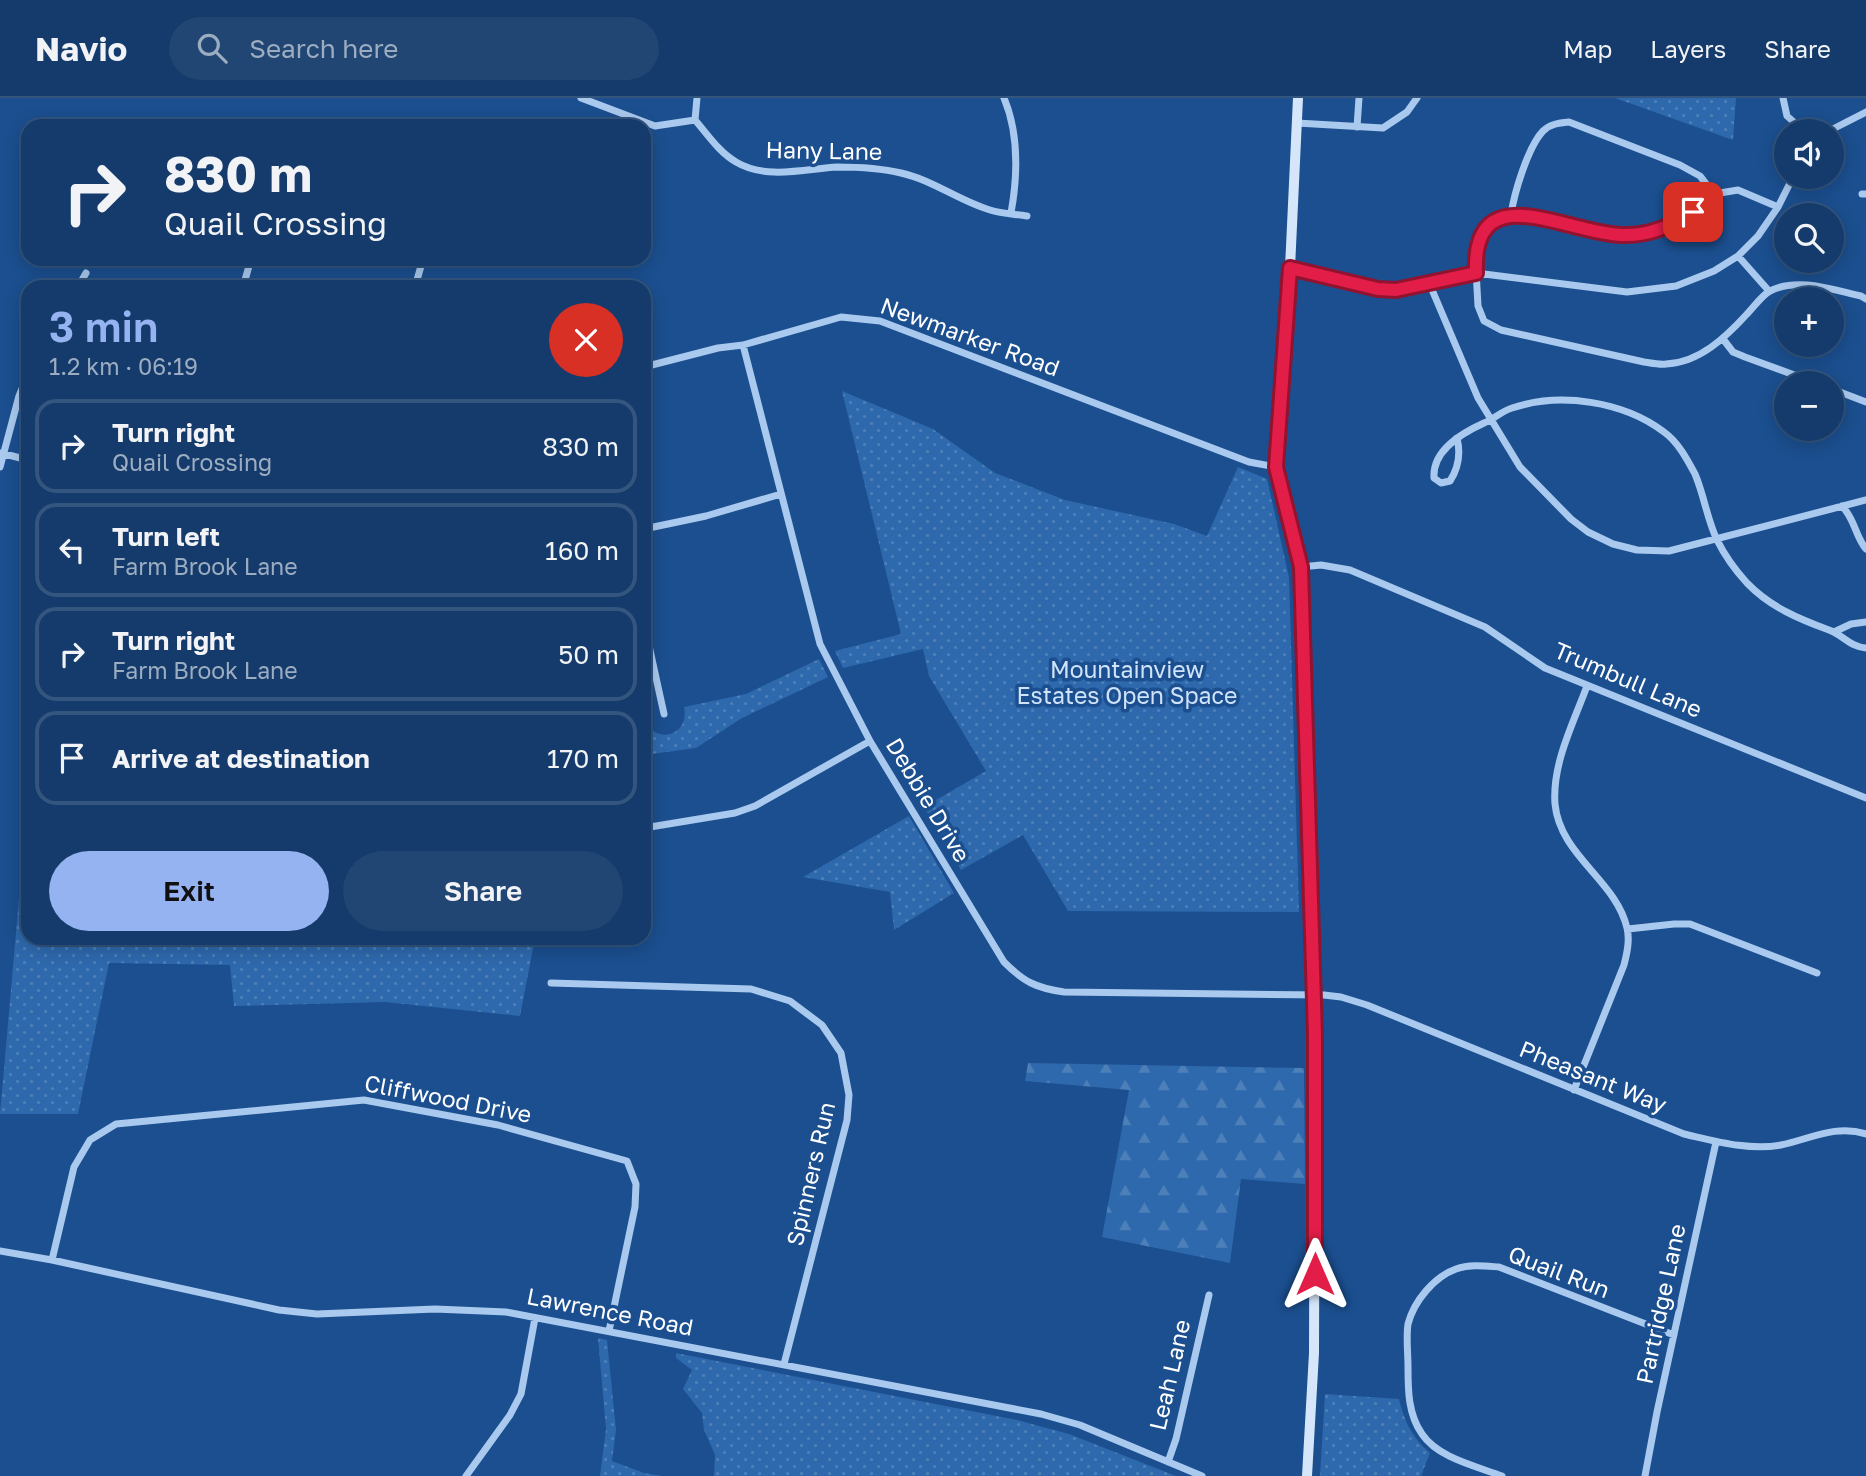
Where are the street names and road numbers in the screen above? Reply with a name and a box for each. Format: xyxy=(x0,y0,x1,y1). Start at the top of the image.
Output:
street label: Hany Lane xyxy=(765,135,883,165)
street label: Newmarker Road xyxy=(877,291,1064,381)
street label: Trumbull Lane xyxy=(1550,635,1706,723)
street label: Debbie Drive xyxy=(881,732,977,867)
street label: Pheasant Way xyxy=(1516,1034,1671,1118)
street label: Cliffwood Drive xyxy=(362,1068,534,1128)
street label: Spinners Run xyxy=(780,1099,840,1248)
street label: Partridge Lane xyxy=(1629,1221,1691,1386)
street label: Quail Run xyxy=(1505,1239,1614,1303)
street label: Lawrence Road xyxy=(525,1281,696,1341)
street label: Leah Lane xyxy=(1143,1317,1195,1433)

